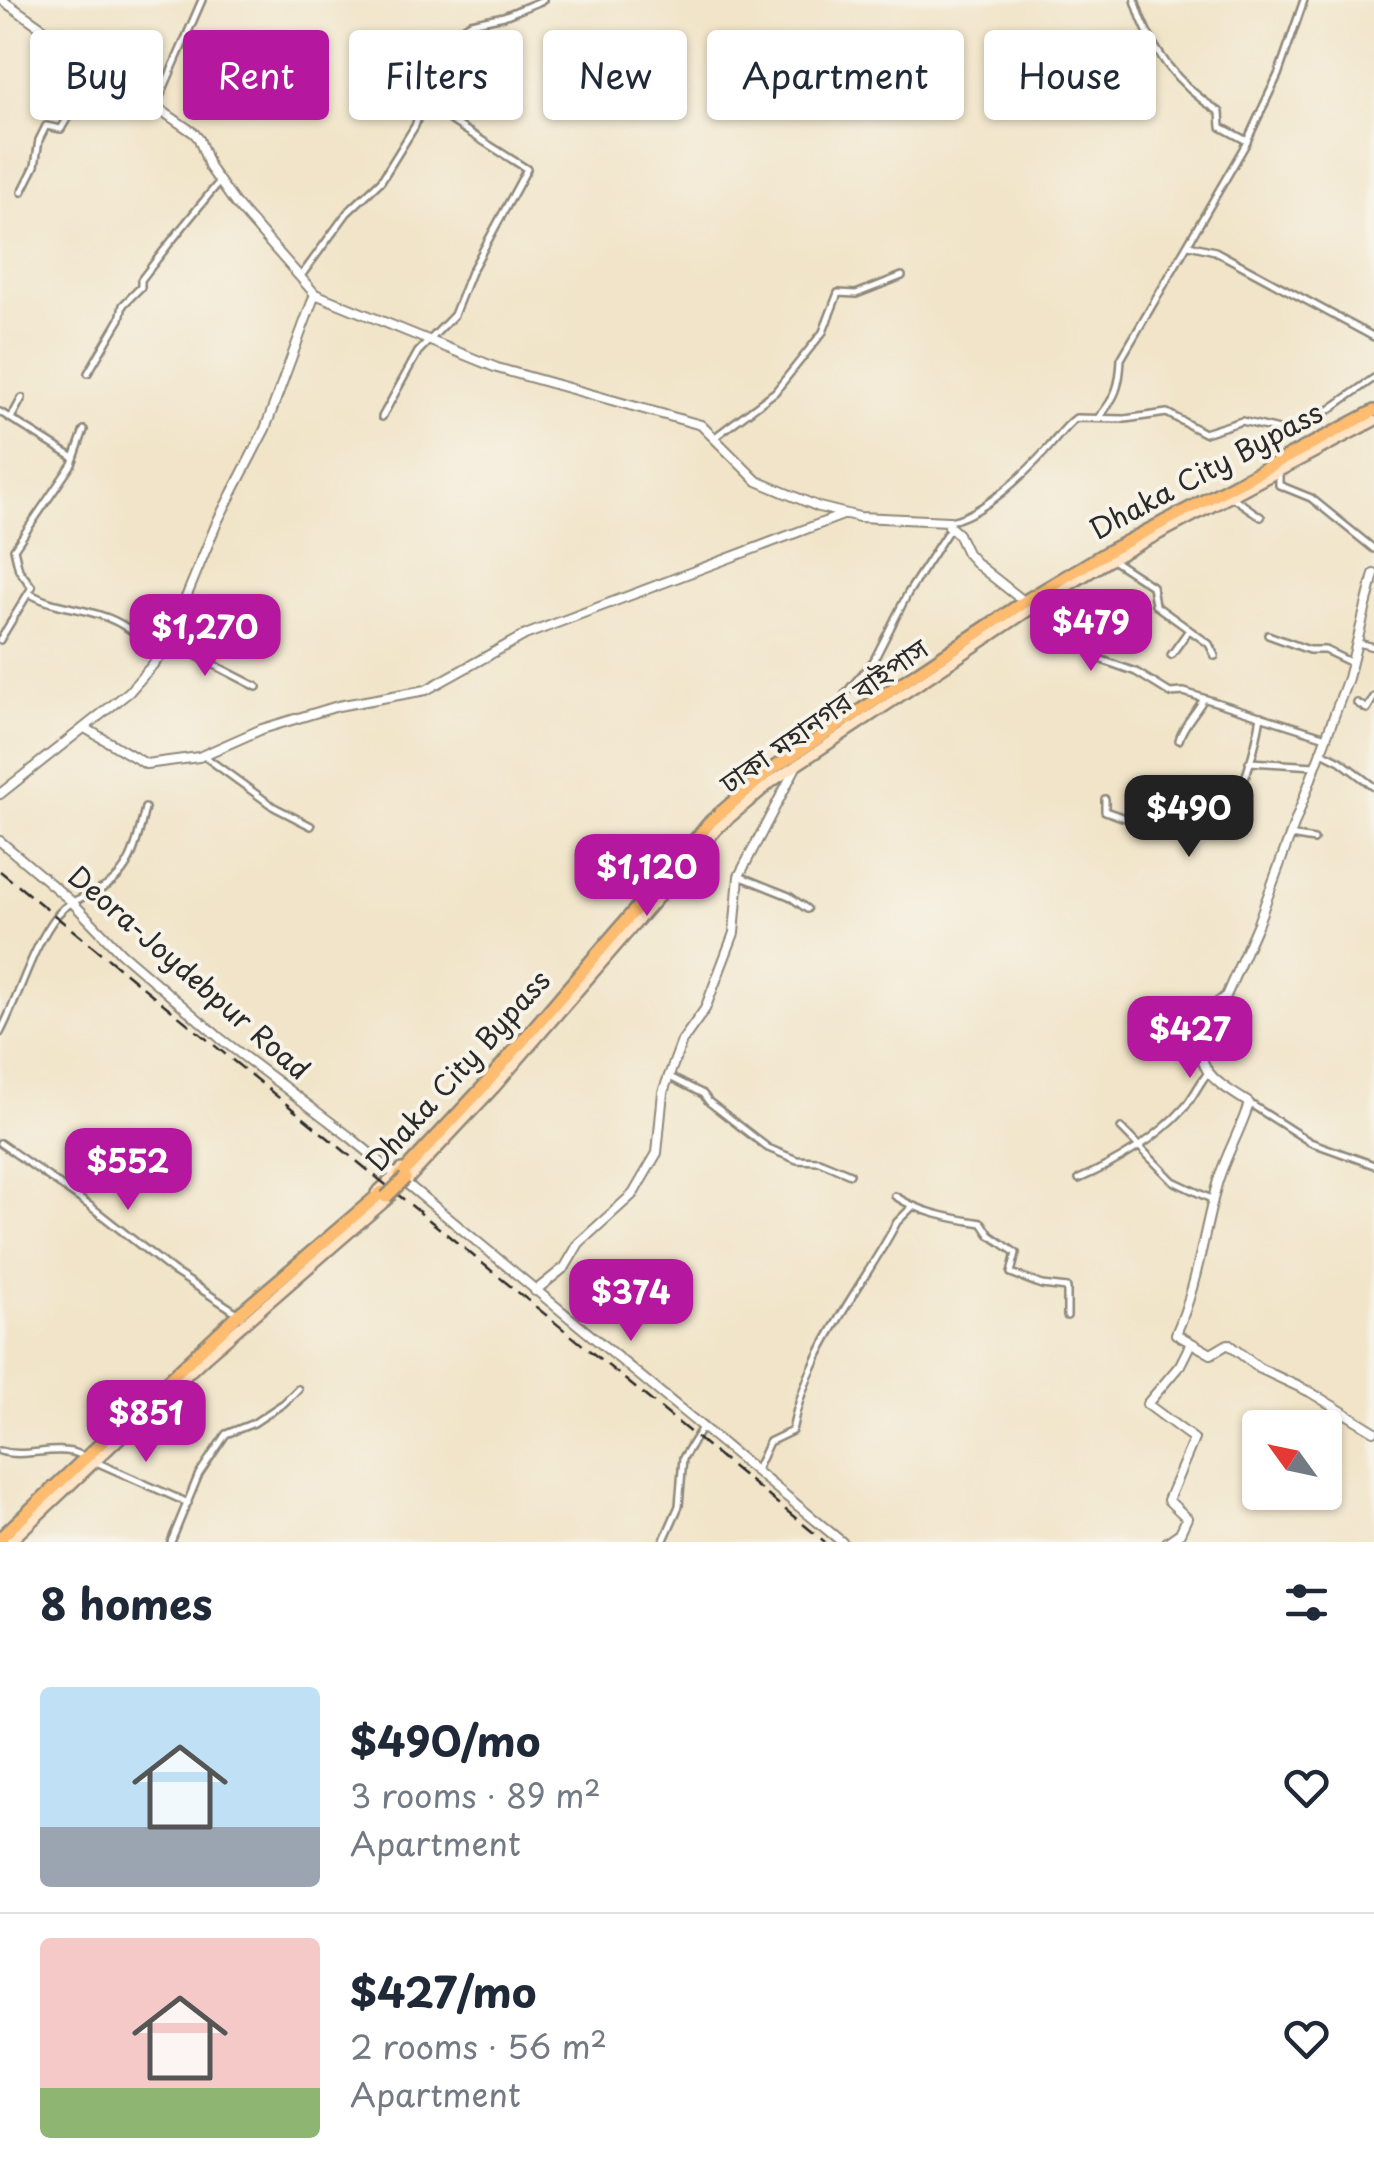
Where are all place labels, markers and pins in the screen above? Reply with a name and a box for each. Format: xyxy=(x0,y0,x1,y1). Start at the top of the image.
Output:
pin: $479 xyxy=(1032,589,1150,674)
pin: $1,270 xyxy=(124,594,286,679)
pin: $490 xyxy=(1130,775,1248,860)
pin: $1,120 xyxy=(566,834,728,919)
pin: $427 xyxy=(1131,996,1249,1081)
pin: $552 xyxy=(69,1128,187,1213)
pin: $374 xyxy=(572,1259,690,1344)
pin: $851 xyxy=(87,1380,205,1465)

